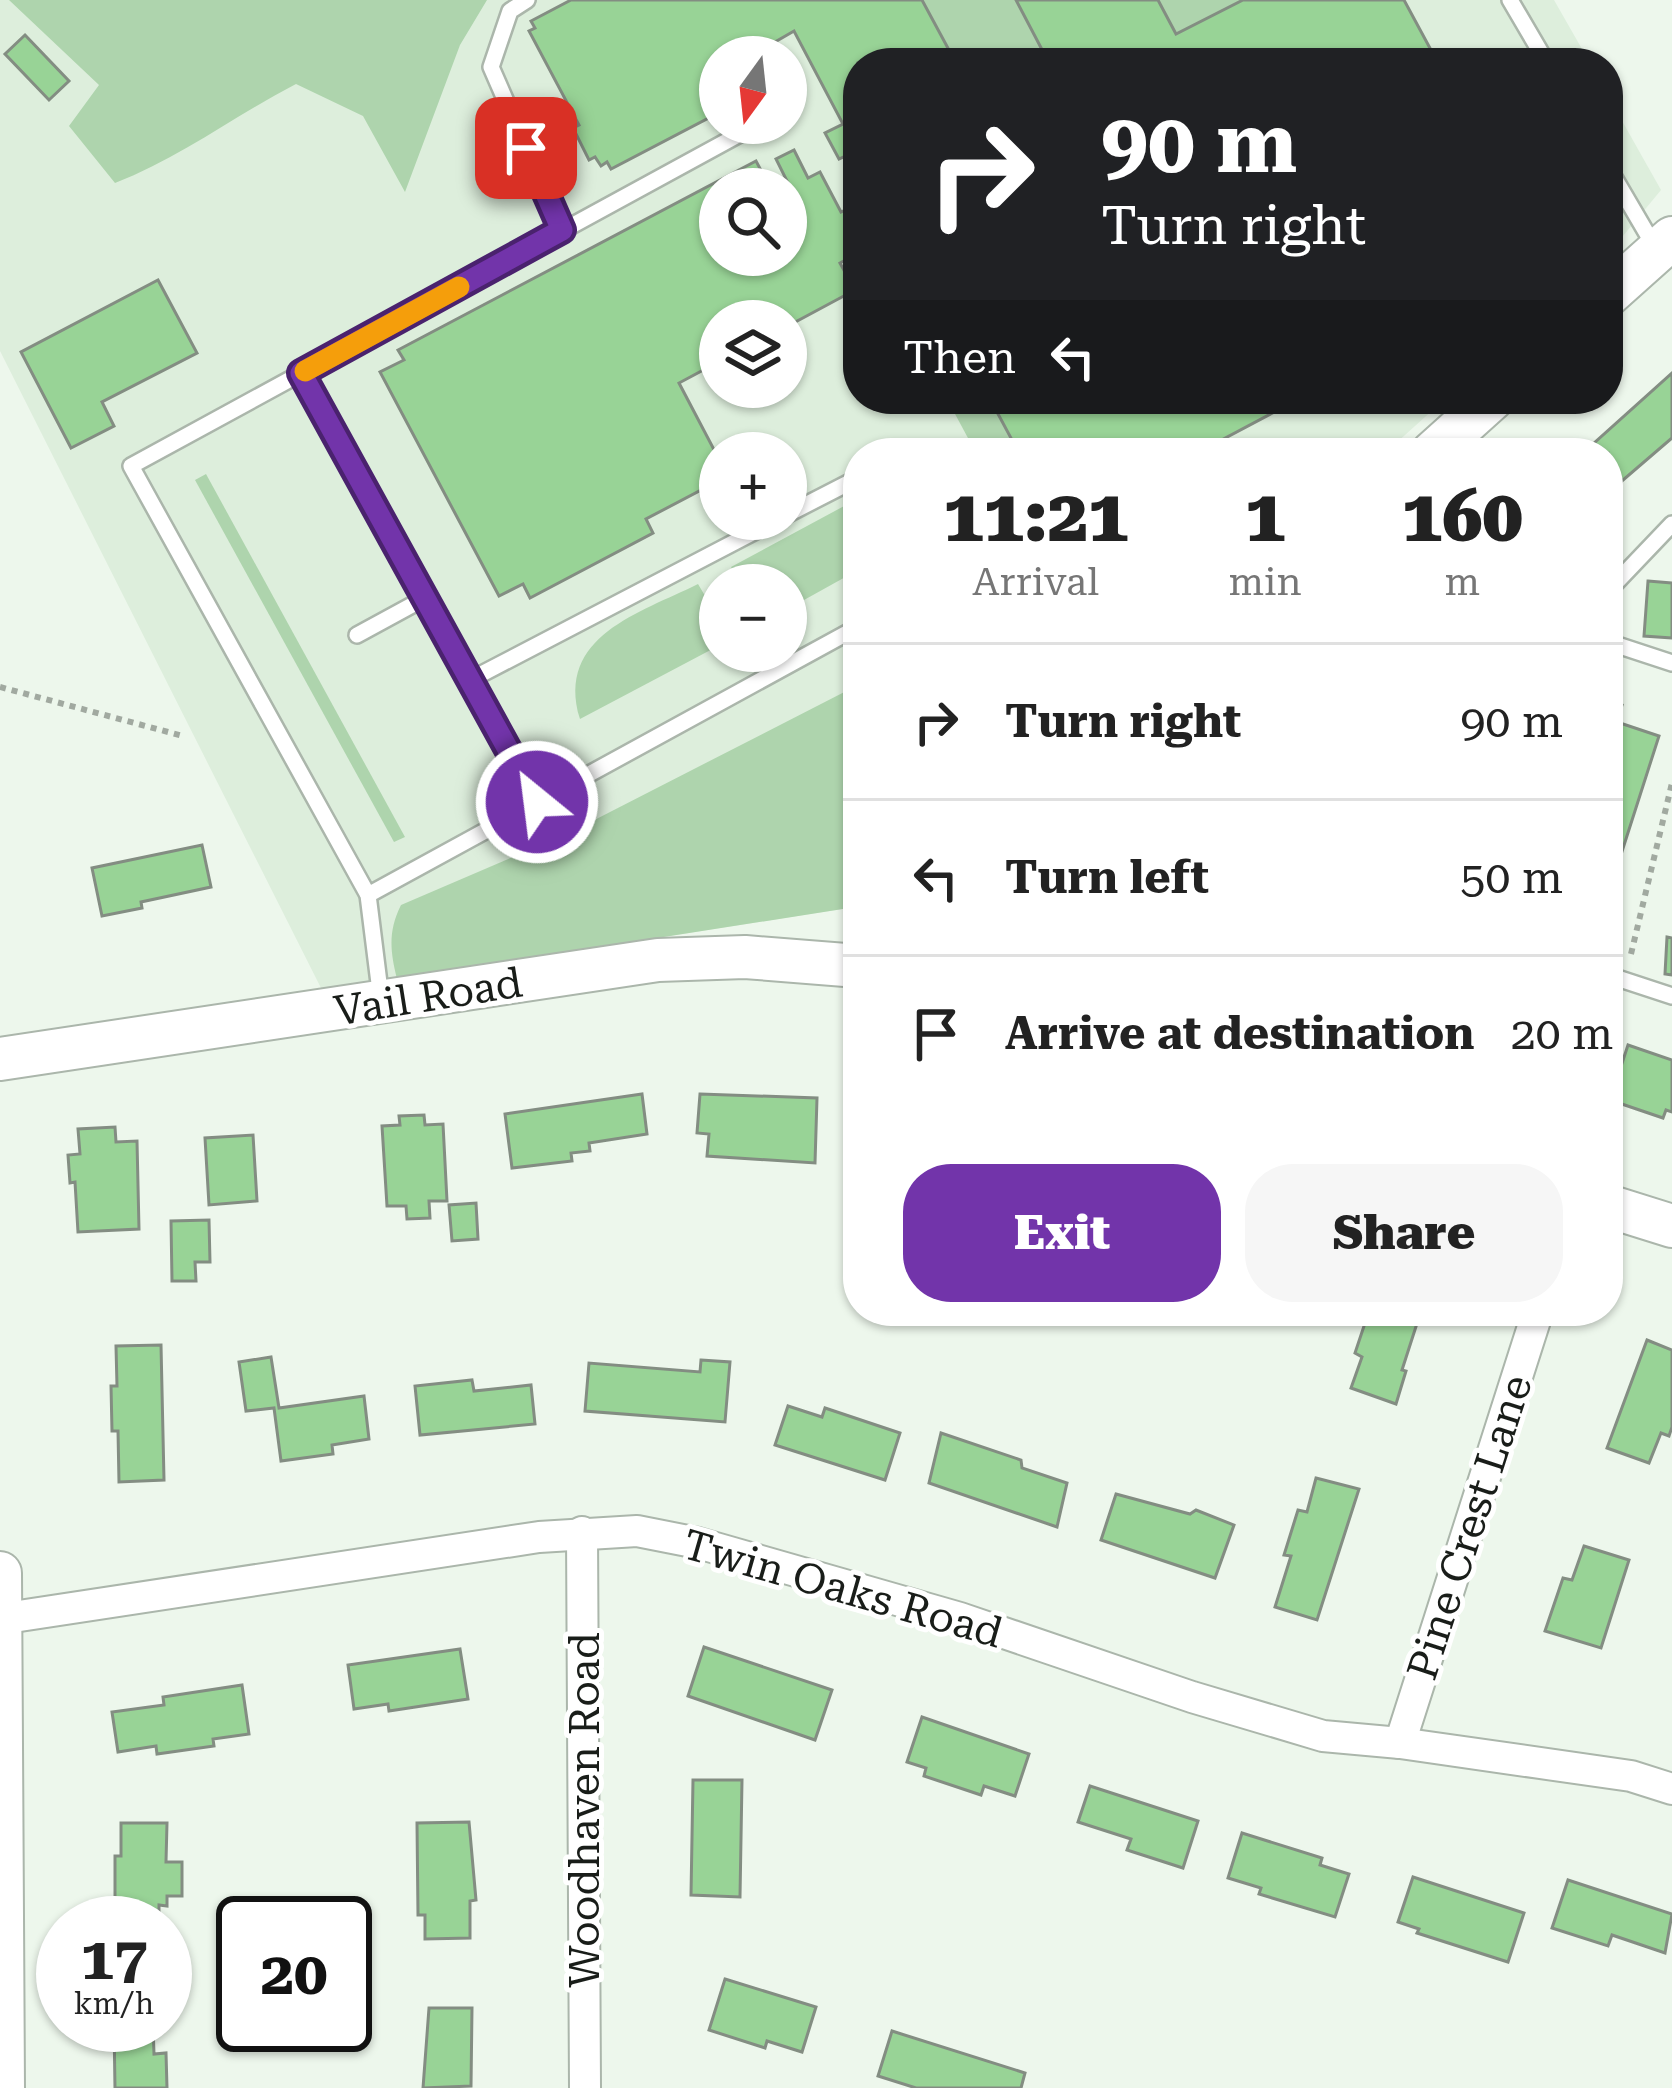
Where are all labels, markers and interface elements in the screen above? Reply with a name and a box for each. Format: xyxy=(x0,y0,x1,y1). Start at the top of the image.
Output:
north arrow xyxy=(699,36,807,144)
map controls xyxy=(699,36,807,672)
text: 90 m xyxy=(1101,94,1297,192)
icon: right xyxy=(903,96,1059,252)
pin xyxy=(475,97,577,199)
icon: arrive xyxy=(493,115,559,181)
button: search xyxy=(699,168,807,276)
text: Turn right xyxy=(1101,194,1366,257)
button: layers xyxy=(699,300,807,408)
icon: left xyxy=(1040,324,1106,390)
text: Then xyxy=(903,331,1016,384)
button: + xyxy=(699,432,807,540)
text: 11:21 xyxy=(943,474,1128,559)
text: 1 xyxy=(1245,474,1285,559)
text: 160 xyxy=(1402,474,1523,559)
text: Arrival xyxy=(972,559,1099,605)
text: min xyxy=(1229,559,1302,605)
text: m xyxy=(1445,559,1480,605)
button: − xyxy=(699,564,807,672)
icon: right xyxy=(903,689,969,755)
text: Turn right xyxy=(1005,695,1241,748)
text: 90 m xyxy=(1460,695,1563,748)
position arrow xyxy=(474,739,600,865)
icon: left xyxy=(903,845,969,911)
text: Turn left xyxy=(1005,851,1209,904)
text: 50 m xyxy=(1460,851,1563,904)
street label: Vail Road xyxy=(331,957,526,1036)
icon: arrive xyxy=(903,1001,969,1067)
text: Arrive at destination xyxy=(1005,1007,1474,1060)
text: 20 m xyxy=(1510,1007,1613,1060)
button: Exit xyxy=(903,1164,1221,1302)
button: Share xyxy=(1245,1164,1563,1302)
street label: Pine Crest Lane xyxy=(1397,1369,1542,1686)
street label: Twin Oaks Road xyxy=(677,1519,1008,1658)
street label: Woodhaven Road xyxy=(560,1632,609,1988)
speed limit sign: 20 xyxy=(216,1896,372,2052)
text: 17 xyxy=(80,1923,148,1994)
text: km/h xyxy=(74,1986,154,2021)

